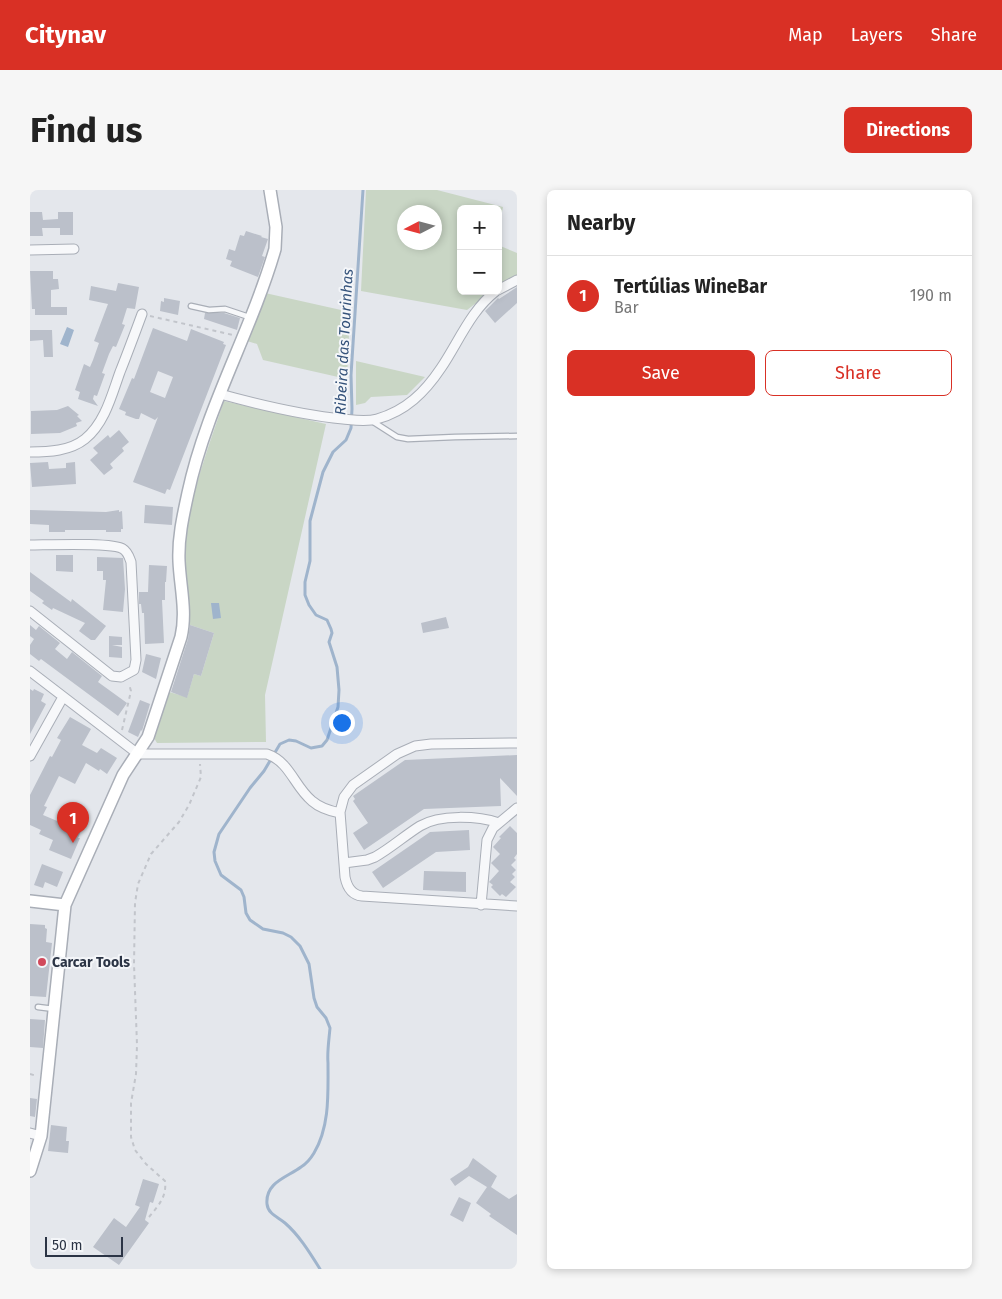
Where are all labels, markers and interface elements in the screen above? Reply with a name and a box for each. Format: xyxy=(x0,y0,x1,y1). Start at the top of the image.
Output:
text: Citynav xyxy=(25,21,106,49)
text: Map xyxy=(788,24,823,46)
text: Layers xyxy=(851,24,903,46)
text: Share xyxy=(931,24,977,46)
button: Directions xyxy=(844,107,972,153)
text: Find us xyxy=(30,109,142,151)
north arrow xyxy=(397,205,442,250)
map controls xyxy=(457,205,502,295)
button: + xyxy=(457,205,502,250)
text: Nearby xyxy=(567,210,635,236)
button: − xyxy=(457,250,502,295)
water label: Ribeira das Tourinhas xyxy=(331,268,357,416)
text: Tertúlias WineBar xyxy=(614,275,767,298)
text: 1 xyxy=(579,286,587,305)
text: 190 m xyxy=(910,286,952,305)
text: Bar xyxy=(614,298,639,317)
button: Save xyxy=(567,350,755,396)
button: Share xyxy=(765,350,952,396)
your location xyxy=(329,710,355,736)
pin: 1 xyxy=(57,802,89,843)
place label: Carcar Tools xyxy=(52,954,130,971)
marker: Carcar Tools xyxy=(36,956,48,968)
scale bar xyxy=(45,1234,122,1257)
text: 50 m xyxy=(52,1237,83,1254)

